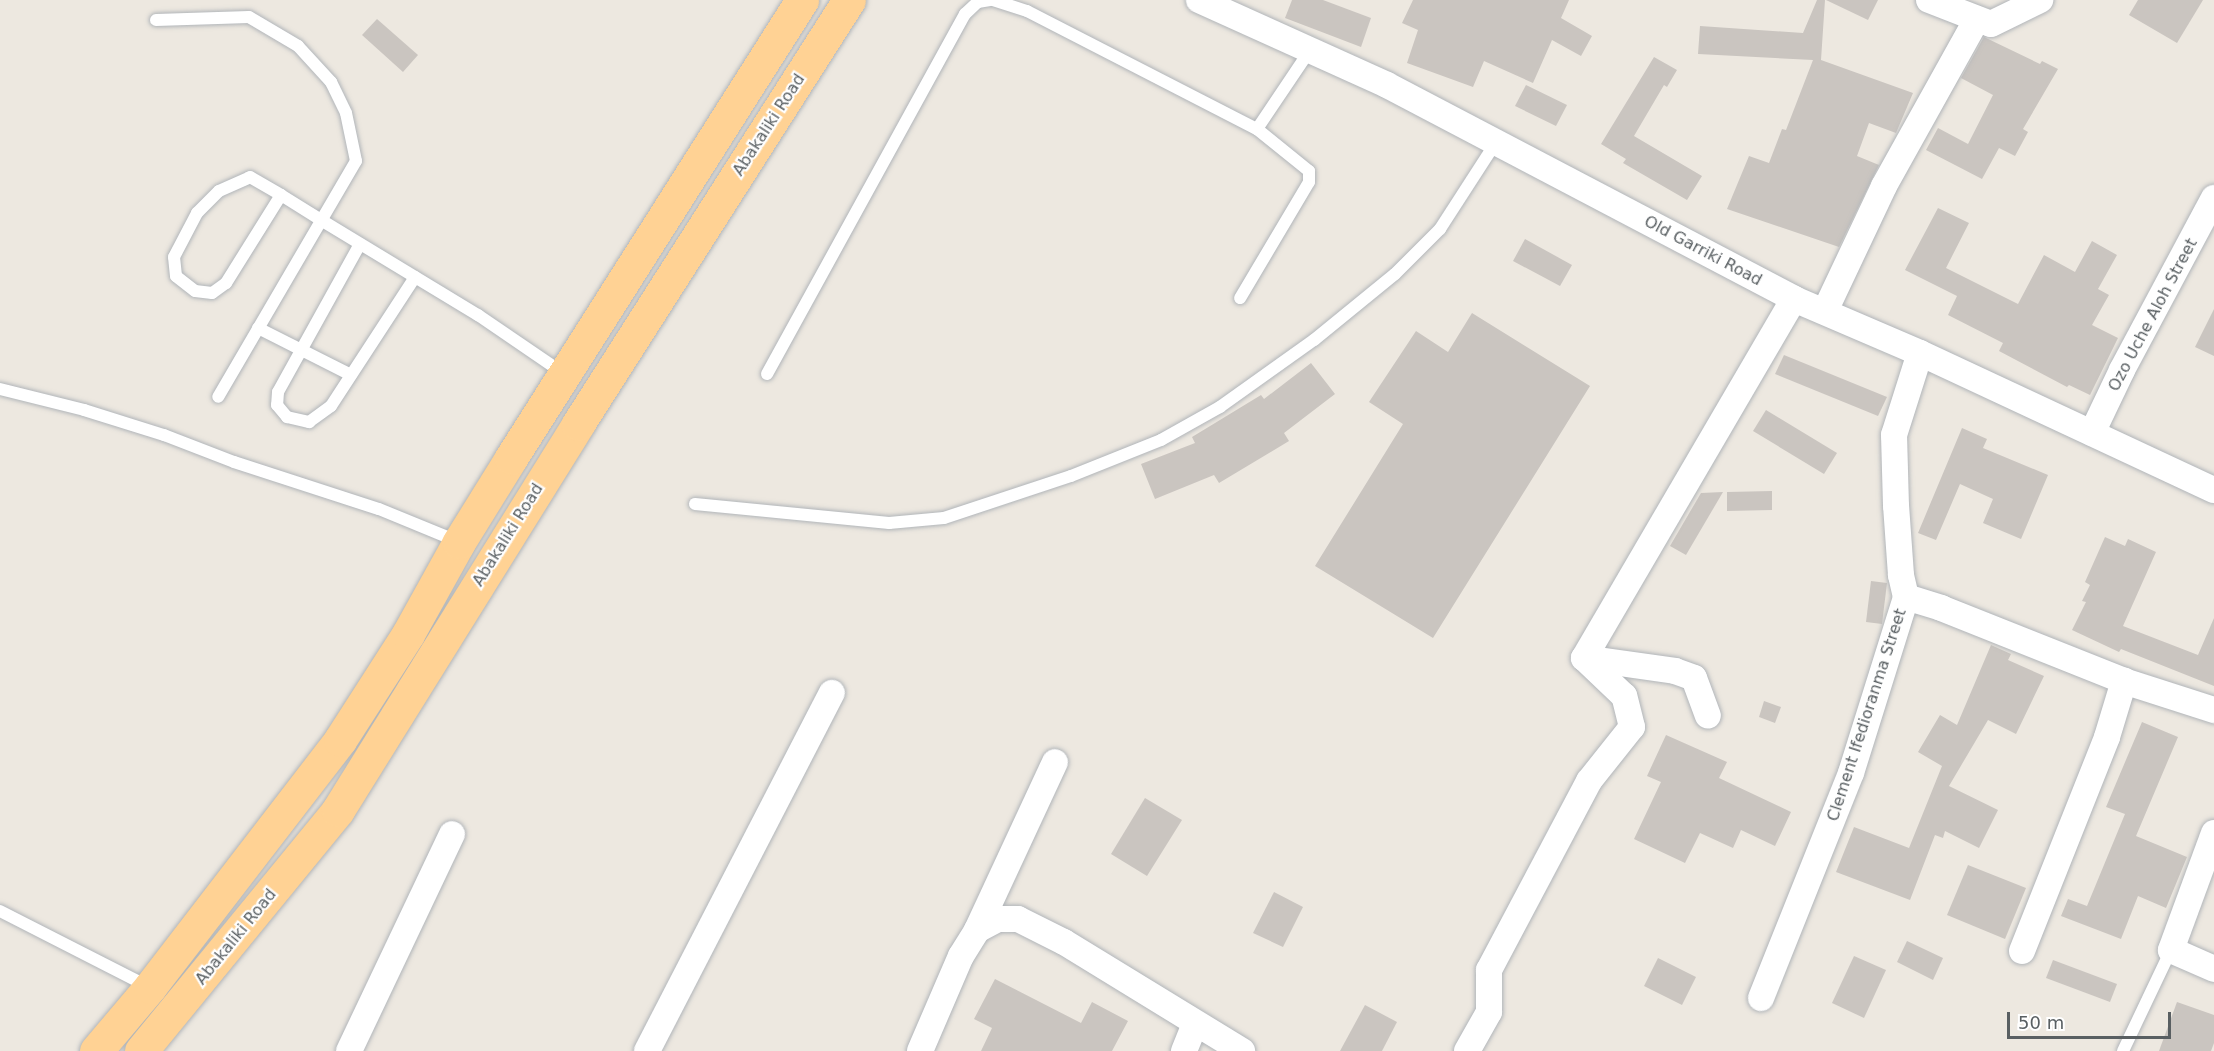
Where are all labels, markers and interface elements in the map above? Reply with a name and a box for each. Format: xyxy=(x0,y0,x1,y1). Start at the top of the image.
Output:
street label: Abakaliki Road xyxy=(729,70,809,180)
street label: Old Garriki Road xyxy=(1641,212,1765,290)
street label: Ozo Uche Aloh Street xyxy=(2105,235,2201,395)
street label: Abakaliki Road xyxy=(469,480,547,590)
street label: Clement Ifedioranma Street xyxy=(1823,606,1911,824)
street label: Abakaliki Road xyxy=(192,885,280,989)
scale bar xyxy=(2010,1000,2174,1038)
text: 50 m xyxy=(2018,1012,2064,1033)

